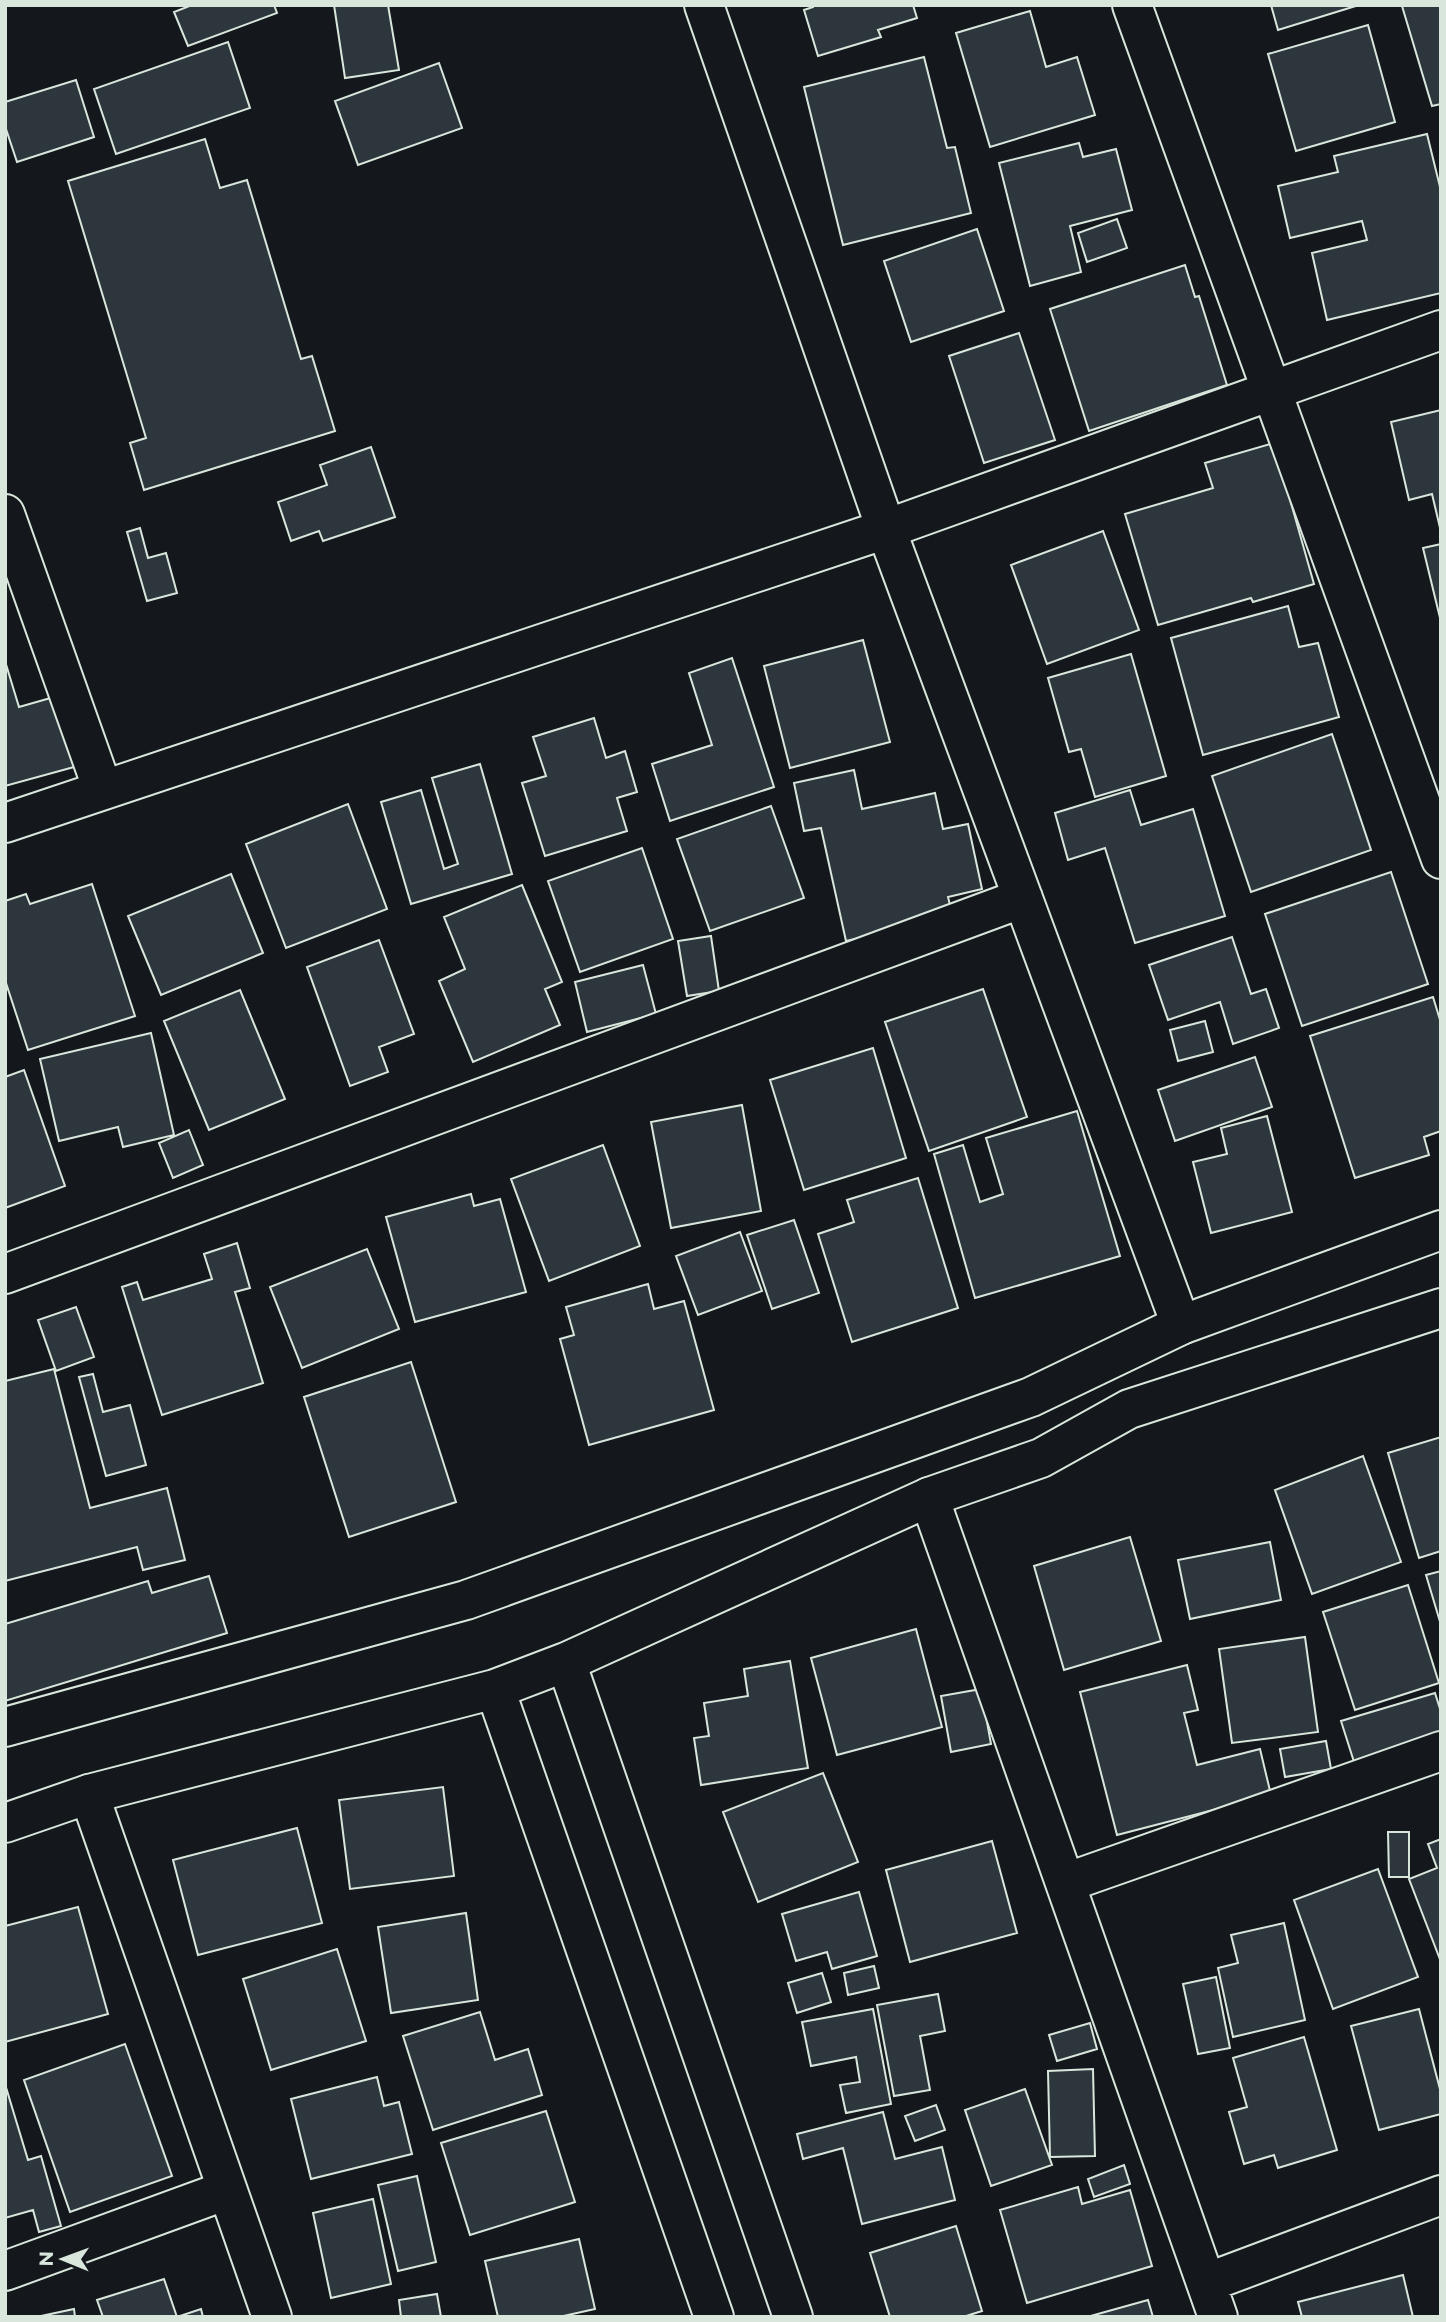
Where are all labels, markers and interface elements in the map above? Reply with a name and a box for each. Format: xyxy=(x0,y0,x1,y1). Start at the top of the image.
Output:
north arrow xyxy=(28,2224,98,2294)
text: N xyxy=(35,2251,58,2267)

